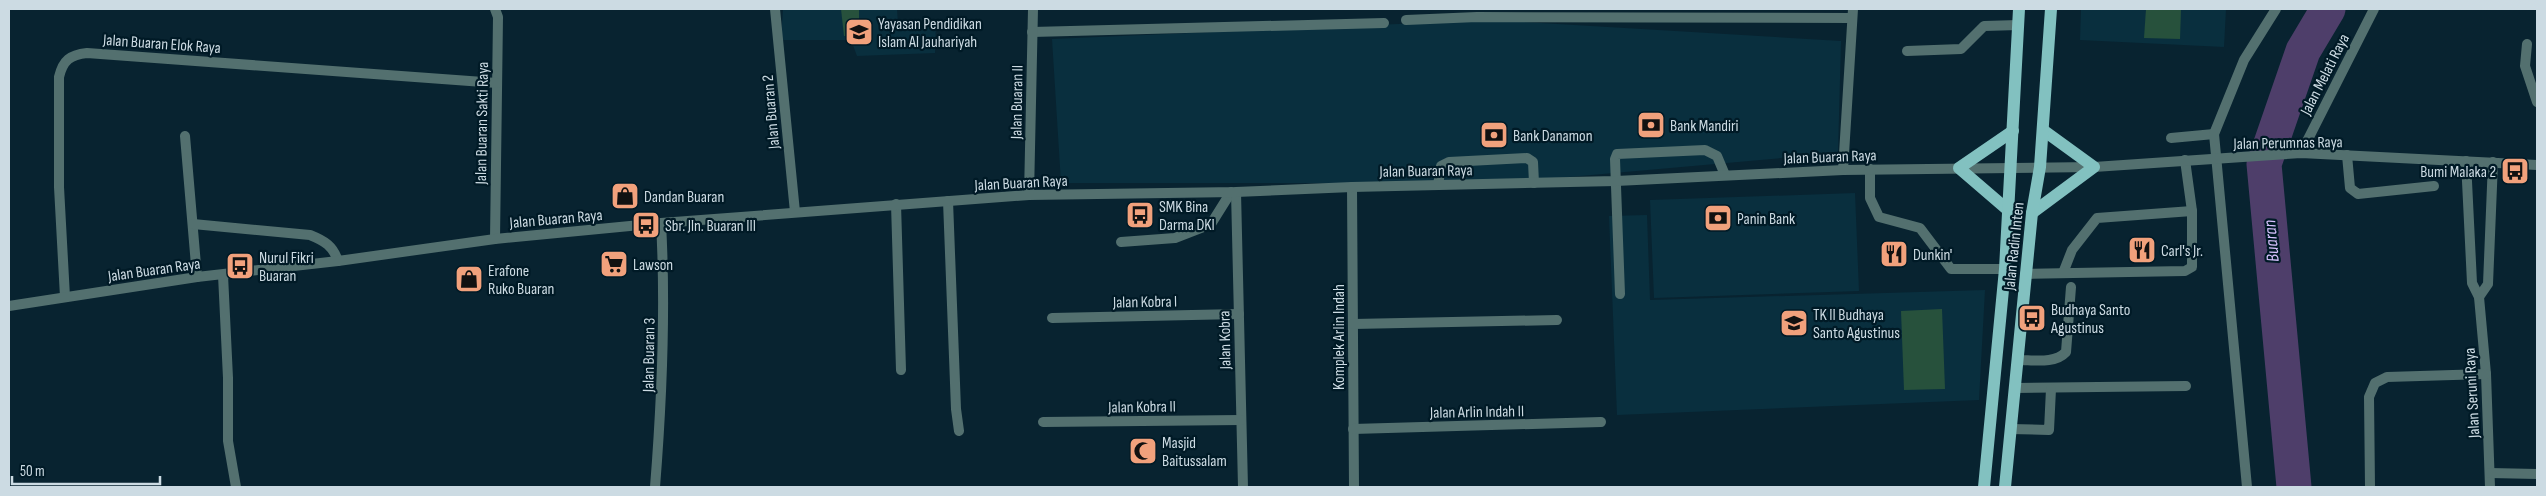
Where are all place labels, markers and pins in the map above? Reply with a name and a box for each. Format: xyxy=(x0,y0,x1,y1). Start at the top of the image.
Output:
place label: Yayasan Pendidikan Islam Al Jauhariyah xyxy=(878,15,982,52)
school or university icon: Yayasan Pendidikan Islam Al Jauhariyah xyxy=(844,17,874,47)
bank icon: Bank Mandiri xyxy=(1636,110,1666,140)
place label: Bank Mandiri xyxy=(1670,117,1739,136)
bank icon: Bank Danamon xyxy=(1479,120,1509,150)
place label: Bank Danamon xyxy=(1513,127,1593,146)
bus stop icon: Bumi Malaka 2 xyxy=(2500,156,2530,186)
place label: Bumi Malaka 2 xyxy=(2420,163,2496,182)
shop icon: Dandan Buaran xyxy=(610,181,640,211)
place label: Dandan Buaran xyxy=(644,188,724,207)
place label: SMK Bina Darma DKI xyxy=(1159,198,1215,235)
bus stop icon: SMK Bina Darma DKI xyxy=(1125,200,1155,230)
bank icon: Panin Bank xyxy=(1703,203,1733,233)
bus stop icon: Sbr. Jln. Buaran III xyxy=(631,210,661,240)
place label: Panin Bank xyxy=(1737,210,1795,229)
place label: Sbr. Jln. Buaran III xyxy=(665,217,756,236)
restaurant icon: Carl's Jr. xyxy=(2127,235,2157,265)
restaurant icon: Dunkin' xyxy=(1879,239,1909,269)
place label: Carl's Jr. xyxy=(2161,242,2203,261)
place label: Dunkin' xyxy=(1913,246,1952,265)
place label: Nurul Fikri Buaran xyxy=(259,249,314,286)
supermarket icon: Lawson xyxy=(599,249,629,279)
bus stop icon: Nurul Fikri Buaran xyxy=(225,251,255,281)
place label: Lawson xyxy=(633,256,673,275)
place label: Erafone Ruko Buaran xyxy=(488,262,554,299)
shop icon: Erafone Ruko Buaran xyxy=(454,264,484,294)
place label: Budhaya Santo Agustinus xyxy=(2050,301,2130,338)
bus stop icon: Budhaya Santo Agustinus xyxy=(2017,303,2047,333)
place label: TK II Budhaya Santo Agustinus xyxy=(1813,306,1900,343)
school or university icon: TK II Budhaya Santo Agustinus xyxy=(1779,308,1809,338)
place label: Masjid Baitussalam xyxy=(1162,434,1227,471)
mosque icon: Masjid Baitussalam xyxy=(1128,436,1158,466)

